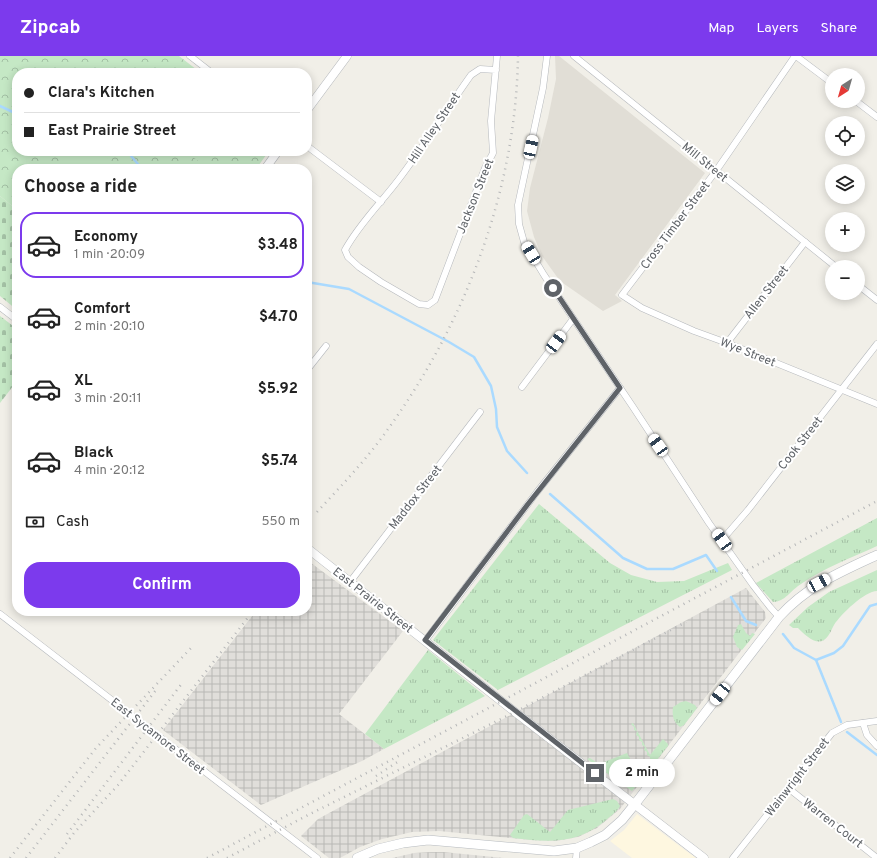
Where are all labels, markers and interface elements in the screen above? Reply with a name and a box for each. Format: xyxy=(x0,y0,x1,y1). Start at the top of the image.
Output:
text: Zipcab xyxy=(20,16,80,40)
text: Map xyxy=(708,20,734,37)
text: Layers xyxy=(756,20,798,37)
text: Share xyxy=(820,20,857,37)
north arrow xyxy=(825,68,865,108)
map controls xyxy=(825,68,865,300)
text: Clara's Kitchen xyxy=(48,84,155,103)
street label: Hill Alley Street xyxy=(405,90,465,167)
button: locate xyxy=(825,116,865,156)
text: East Prairie Street xyxy=(48,122,176,141)
car xyxy=(523,134,539,160)
street label: Mill Street xyxy=(678,139,731,186)
street label: Jackson Street xyxy=(454,156,498,236)
button: layers xyxy=(825,164,865,204)
text: Choose a ride xyxy=(24,176,137,199)
street label: Cross Timber Street xyxy=(637,178,714,273)
button: + xyxy=(825,212,865,252)
icon: car xyxy=(26,227,62,263)
text: Economy xyxy=(74,228,138,247)
text: $3.48 xyxy=(258,236,298,255)
car xyxy=(520,240,542,266)
text: 1 min · 20:09 xyxy=(74,247,145,263)
button: − xyxy=(825,260,865,300)
street label: Allen Street xyxy=(741,263,793,323)
route start xyxy=(544,279,562,297)
icon: car xyxy=(26,299,62,335)
text: Comfort xyxy=(74,300,131,319)
text: $4.70 xyxy=(259,308,298,327)
text: 2 min · 20:10 xyxy=(74,319,145,335)
car xyxy=(544,329,568,355)
street label: Wye Street xyxy=(717,335,778,371)
icon: car xyxy=(26,371,62,407)
text: XL xyxy=(74,372,92,391)
text: $5.92 xyxy=(258,380,298,399)
text: 3 min · 20:11 xyxy=(74,391,142,407)
street label: Cook Street xyxy=(775,414,827,474)
car xyxy=(646,432,670,458)
icon: car xyxy=(26,443,62,479)
text: Black xyxy=(74,444,114,463)
text: $5.74 xyxy=(261,452,298,471)
street label: Maddox Street xyxy=(386,462,446,533)
text: 4 min · 20:12 xyxy=(74,463,145,479)
icon: cash xyxy=(24,511,46,533)
text: Cash xyxy=(56,513,89,532)
text: 550 m xyxy=(261,514,300,530)
car xyxy=(710,527,734,553)
button: Confirm xyxy=(24,562,300,608)
street label: East Prairie Street xyxy=(329,564,416,637)
car xyxy=(806,572,832,594)
car xyxy=(708,681,732,707)
street label: East Sycamore Street xyxy=(107,695,208,779)
street label: Wainwright Street xyxy=(762,735,834,820)
callout: 2 min xyxy=(609,759,675,787)
route end xyxy=(586,764,604,782)
text: 2 min xyxy=(625,765,659,781)
street label: Warren Court xyxy=(799,795,866,852)

